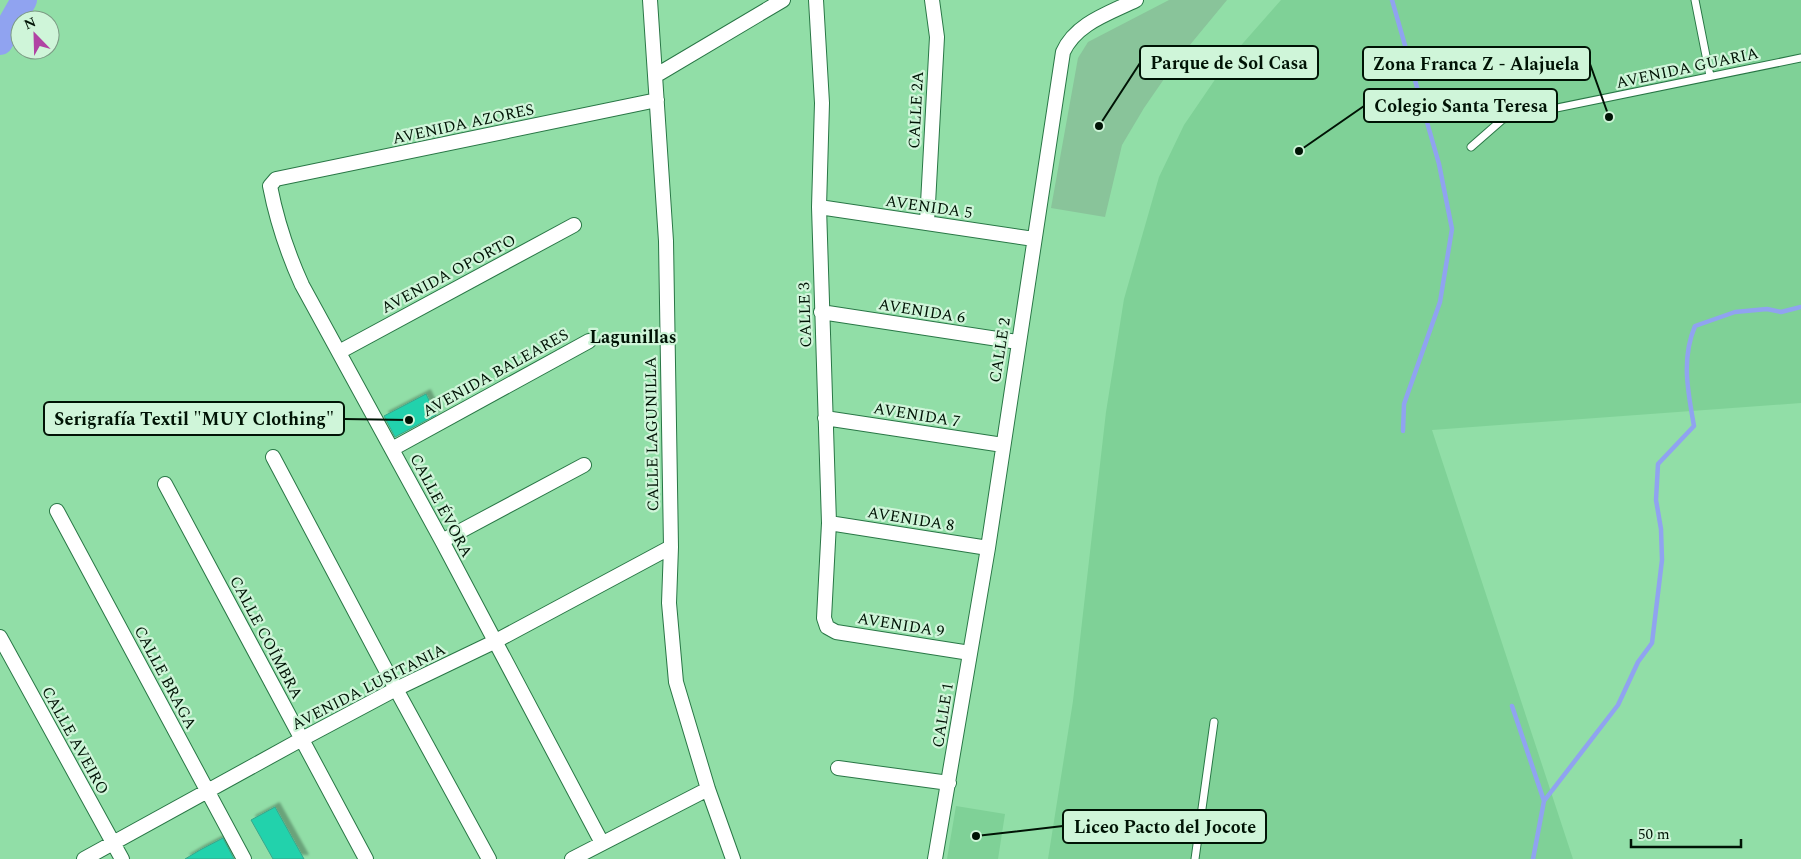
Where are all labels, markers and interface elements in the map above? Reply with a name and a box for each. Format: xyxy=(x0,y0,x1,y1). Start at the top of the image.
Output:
north arrow xyxy=(10,10,60,60)
text: N xyxy=(21,12,39,35)
street label: AVENIDA GUARIA xyxy=(1614,41,1761,95)
callout: Parque de Sol Casa xyxy=(1140,46,1318,79)
callout: Zona Franca Z - Alajuela xyxy=(1363,47,1590,80)
text: Parque de Sol Casa xyxy=(1150,50,1308,77)
text: Zona Franca Z - Alajuela xyxy=(1373,51,1580,78)
street label: CALLE 2A xyxy=(902,71,930,149)
callout: Colegio Santa Teresa xyxy=(1364,89,1557,122)
text: Colegio Santa Teresa xyxy=(1374,93,1548,120)
street label: AVENIDA AZORES xyxy=(390,97,536,151)
street label: AVENIDA 5 xyxy=(884,189,974,225)
street label: AVENIDA OPORTO xyxy=(377,228,520,320)
street label: CALLE 3 xyxy=(792,282,818,348)
street label: AVENIDA 6 xyxy=(877,292,967,330)
street label: CALLE 2 xyxy=(983,316,1017,384)
street label: AVENIDA BALEARES xyxy=(418,323,573,423)
district label: Lagunillas xyxy=(589,324,677,351)
street label: CALLE LAGUNILLA xyxy=(639,356,665,511)
street label: AVENIDA 7 xyxy=(872,396,962,434)
callout: Serigrafía Textil "MUY Clothing" xyxy=(44,402,344,435)
text: Serigrafía Textil "MUY Clothing" xyxy=(54,406,334,433)
street label: CALLE ÉVORA xyxy=(404,449,479,562)
street label: AVENIDA 8 xyxy=(866,500,956,538)
street label: CALLE COÍMBRA xyxy=(223,571,309,704)
street label: AVENIDA 9 xyxy=(856,606,946,644)
street label: CALLE BRAGA xyxy=(128,621,203,734)
street label: AVENIDA LUSITANIA xyxy=(287,638,450,736)
street label: CALLE 1 xyxy=(926,681,960,749)
street label: CALLE AVEIRO xyxy=(35,682,115,799)
callout: Liceo Pacto del Jocote xyxy=(1063,810,1266,843)
text: Liceo Pacto del Jocote xyxy=(1074,814,1256,841)
scale bar xyxy=(1631,816,1741,848)
text: 50 m xyxy=(1638,823,1670,846)

